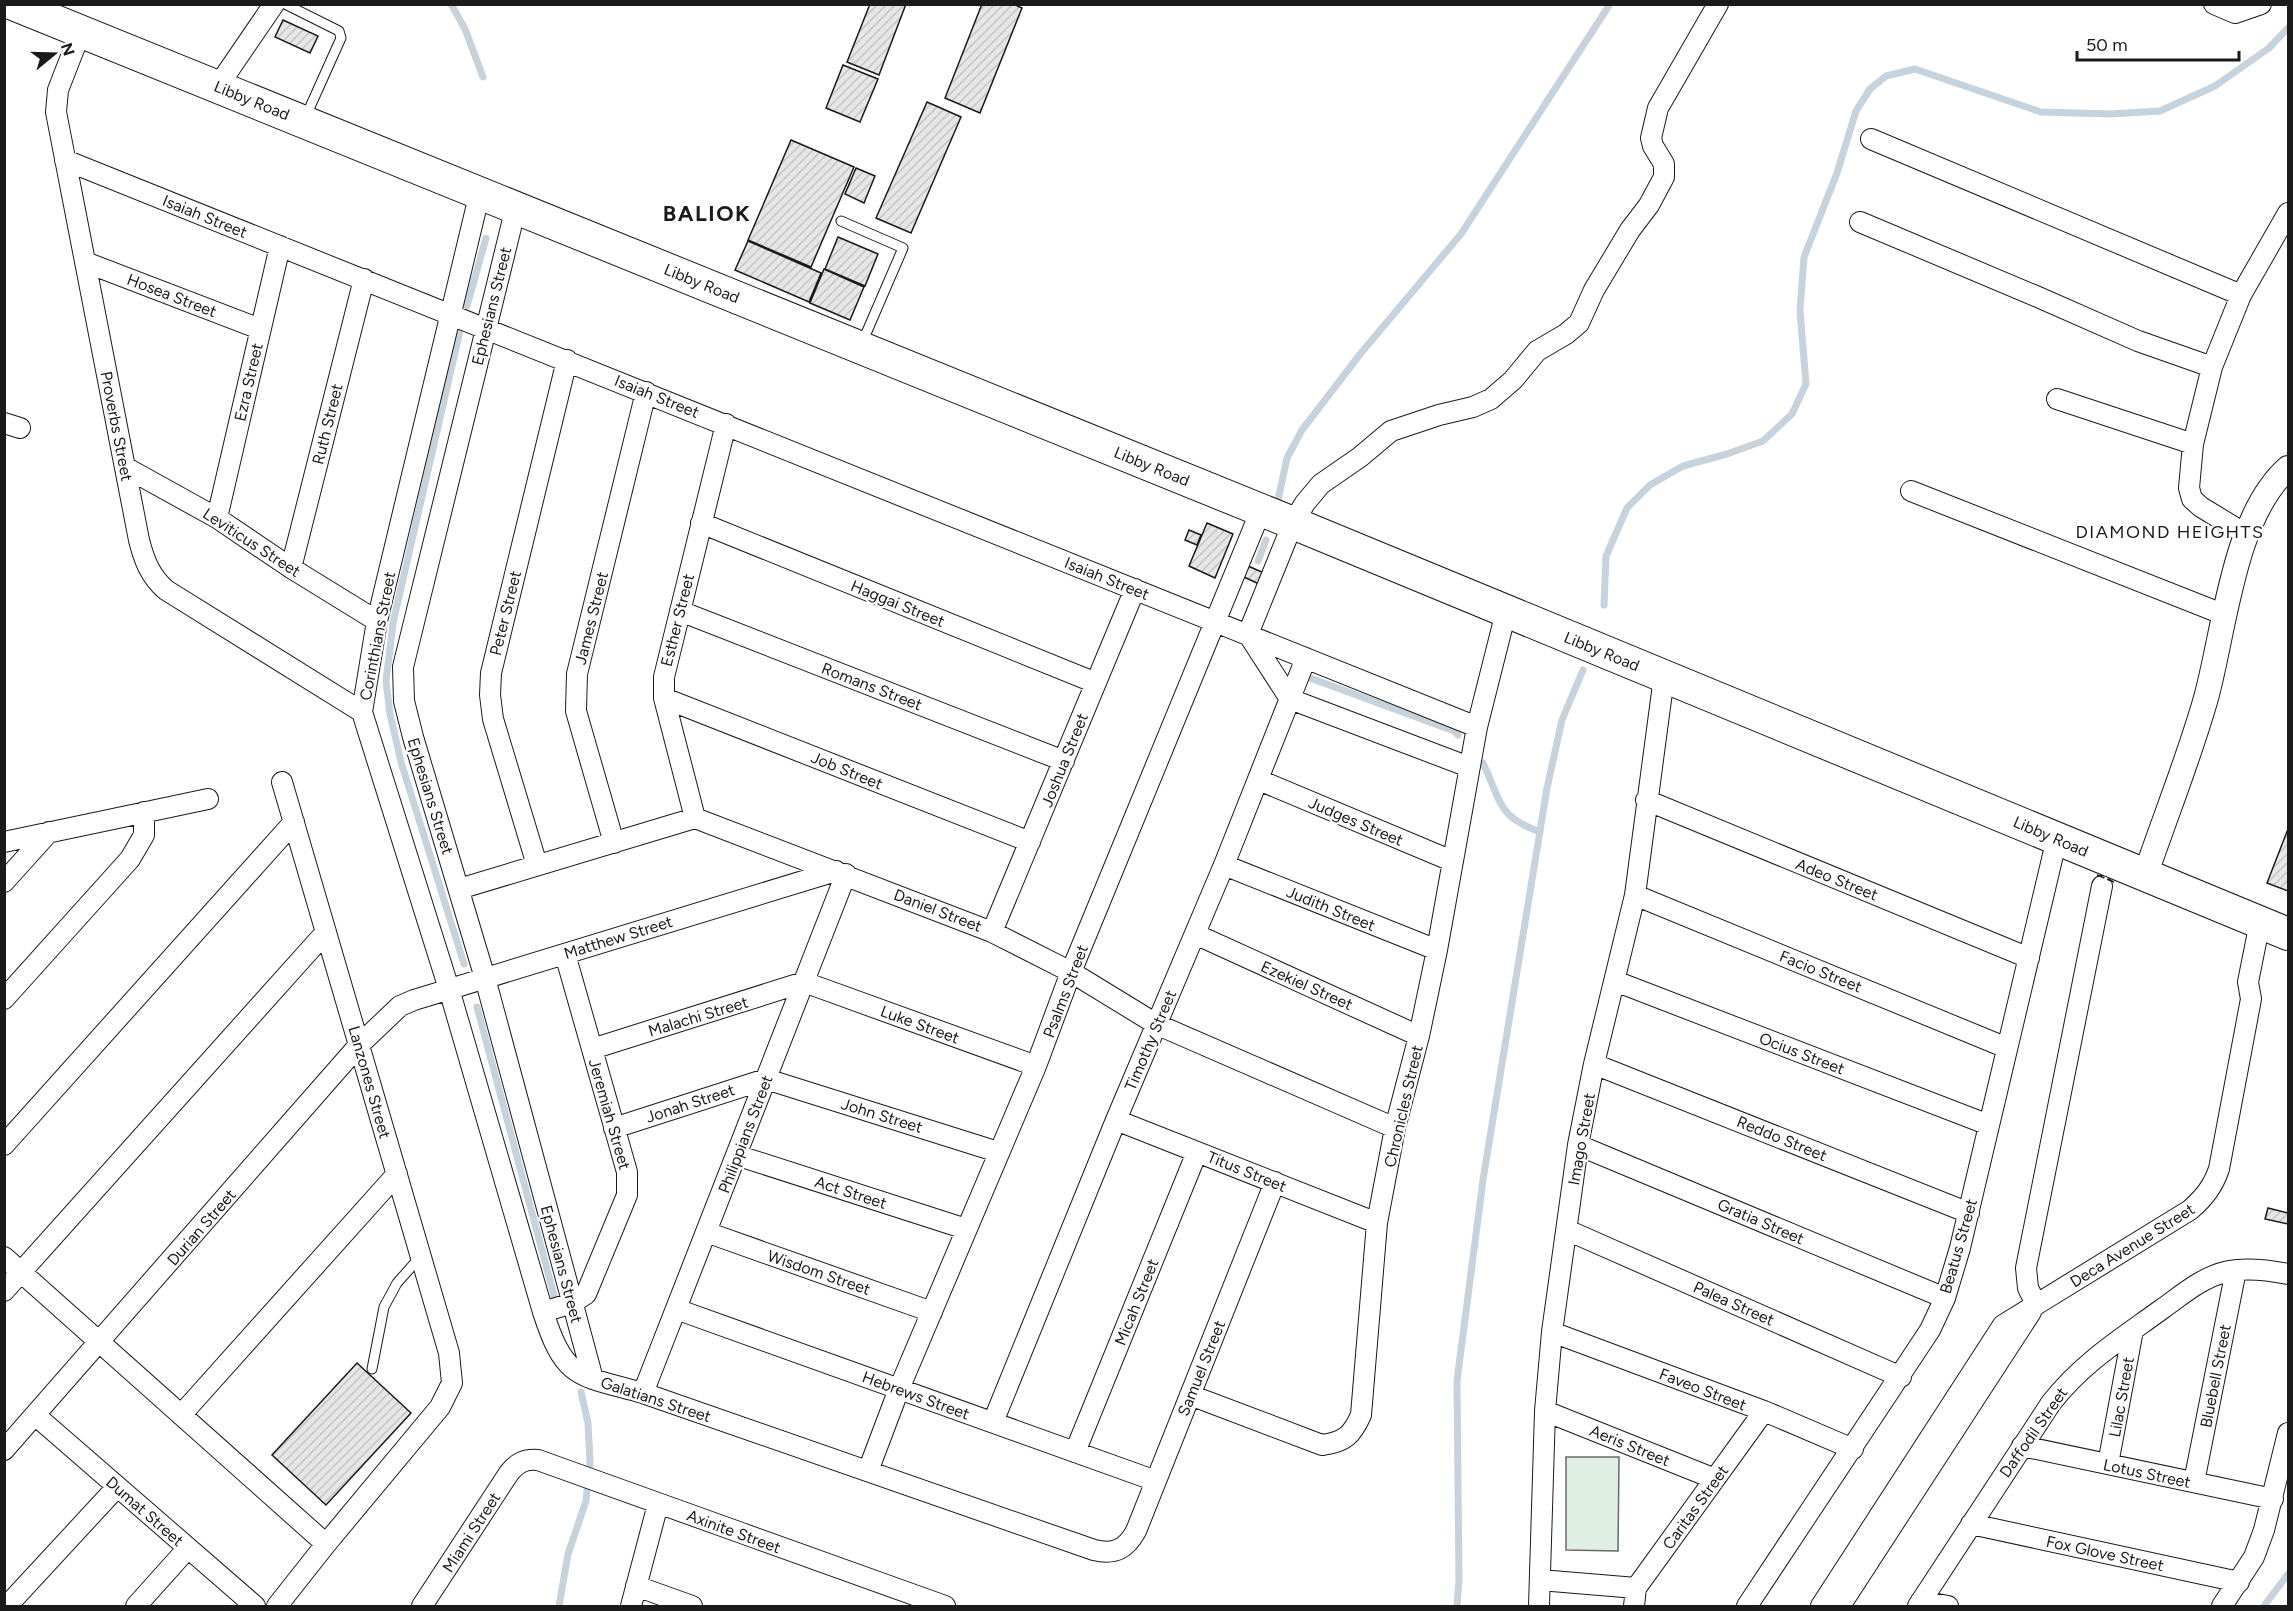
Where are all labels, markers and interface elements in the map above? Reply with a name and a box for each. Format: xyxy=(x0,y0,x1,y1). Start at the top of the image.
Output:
north arrow xyxy=(24,24,84,84)
scale bar xyxy=(2077,24,2239,62)
text: 50 m xyxy=(2086,34,2128,56)
text: N xyxy=(57,40,79,58)
street label: Libby Road xyxy=(211,77,292,124)
street label: Isaiah Street xyxy=(160,191,250,242)
district label: BALIOK xyxy=(663,200,751,227)
street label: Ephesians Street xyxy=(468,245,515,367)
street label: Libby Road xyxy=(661,260,742,307)
street label: Hosea Street xyxy=(124,270,219,321)
street label: Ezra Street xyxy=(230,341,267,423)
street label: Proverbs Street xyxy=(97,370,136,483)
street label: Isaiah Street xyxy=(612,371,702,422)
street label: Ruth Street xyxy=(308,382,347,467)
street label: Libby Road xyxy=(1111,443,1192,490)
street label: Leviticus Street xyxy=(199,504,304,581)
district label: DIAMOND HEIGHTS xyxy=(2075,521,2265,543)
street label: Isaiah Street xyxy=(1062,553,1152,604)
street label: Peter Street xyxy=(486,569,525,658)
street label: Corinthians Street xyxy=(356,570,399,702)
street label: James Street xyxy=(571,570,612,666)
street label: Esther Street xyxy=(657,572,698,668)
street label: Haggai Street xyxy=(848,576,948,631)
street label: Libby Road xyxy=(1561,628,1642,675)
street label: Romans Street xyxy=(819,659,925,714)
street label: Joshua Street xyxy=(1037,710,1092,810)
street label: Ephesians Street xyxy=(404,735,457,857)
street label: Job Street xyxy=(808,747,885,793)
street label: Judges Street xyxy=(1306,793,1406,850)
street label: Libby Road xyxy=(2010,812,2091,861)
street label: Adeo Street xyxy=(1793,854,1881,905)
street label: Judith Street xyxy=(1284,882,1378,935)
street label: Daniel Street xyxy=(891,885,985,936)
street label: Matthew Street xyxy=(562,912,675,963)
street label: Psalms Street xyxy=(1039,942,1092,1040)
street label: Facio Street xyxy=(1777,946,1865,997)
street label: Ezekiel Street xyxy=(1258,957,1356,1014)
street label: Timothy Street xyxy=(1121,987,1180,1093)
street label: Malachi Street xyxy=(646,992,750,1041)
street label: Luke Street xyxy=(878,1001,962,1047)
street label: Lanzones Street xyxy=(344,1024,395,1141)
street label: Ocius Street xyxy=(1756,1028,1847,1078)
street label: Chronicles Street xyxy=(1380,1043,1427,1169)
street label: Jeremiah Street xyxy=(585,1057,634,1172)
street label: Philippians Street xyxy=(714,1072,777,1196)
street label: Jonah Street xyxy=(643,1080,737,1127)
street label: Imago Street xyxy=(1564,1091,1599,1187)
street label: John Street xyxy=(839,1094,925,1137)
street label: Reddo Street xyxy=(1734,1112,1830,1165)
street label: Titus Street xyxy=(1204,1147,1289,1196)
street label: Act Street xyxy=(813,1172,889,1213)
street label: Durian Street xyxy=(163,1185,240,1269)
street label: Gratia Street xyxy=(1715,1195,1807,1248)
street label: Beatus Street xyxy=(1936,1196,1981,1296)
street label: Deca Avenue Street xyxy=(2066,1199,2198,1291)
street label: Ephesians Street xyxy=(537,1203,586,1325)
street label: Wisdom Street xyxy=(765,1246,873,1299)
street label: Micah Street xyxy=(1110,1256,1162,1348)
street label: Palea Street xyxy=(1690,1277,1777,1330)
street label: Samuel Street xyxy=(1174,1318,1229,1419)
street label: Bluebell Street xyxy=(2196,1323,2235,1429)
street label: Lilac Street xyxy=(2105,1355,2138,1439)
street label: Faveo Street xyxy=(1657,1364,1749,1415)
street label: Hebrews Street xyxy=(860,1367,972,1424)
street label: Galatians Street xyxy=(598,1373,713,1426)
street label: Daffodil Street xyxy=(1995,1384,2071,1481)
street label: Aeris Street xyxy=(1587,1421,1673,1470)
street label: Lotus Street xyxy=(2101,1455,2192,1492)
street label: Caritas Street xyxy=(1659,1462,1732,1553)
street label: Dumat Street xyxy=(102,1473,187,1550)
street label: Miami Street xyxy=(439,1489,504,1576)
street label: Axinite Street xyxy=(684,1506,783,1557)
street label: Fox Glove Street xyxy=(2044,1532,2165,1575)

